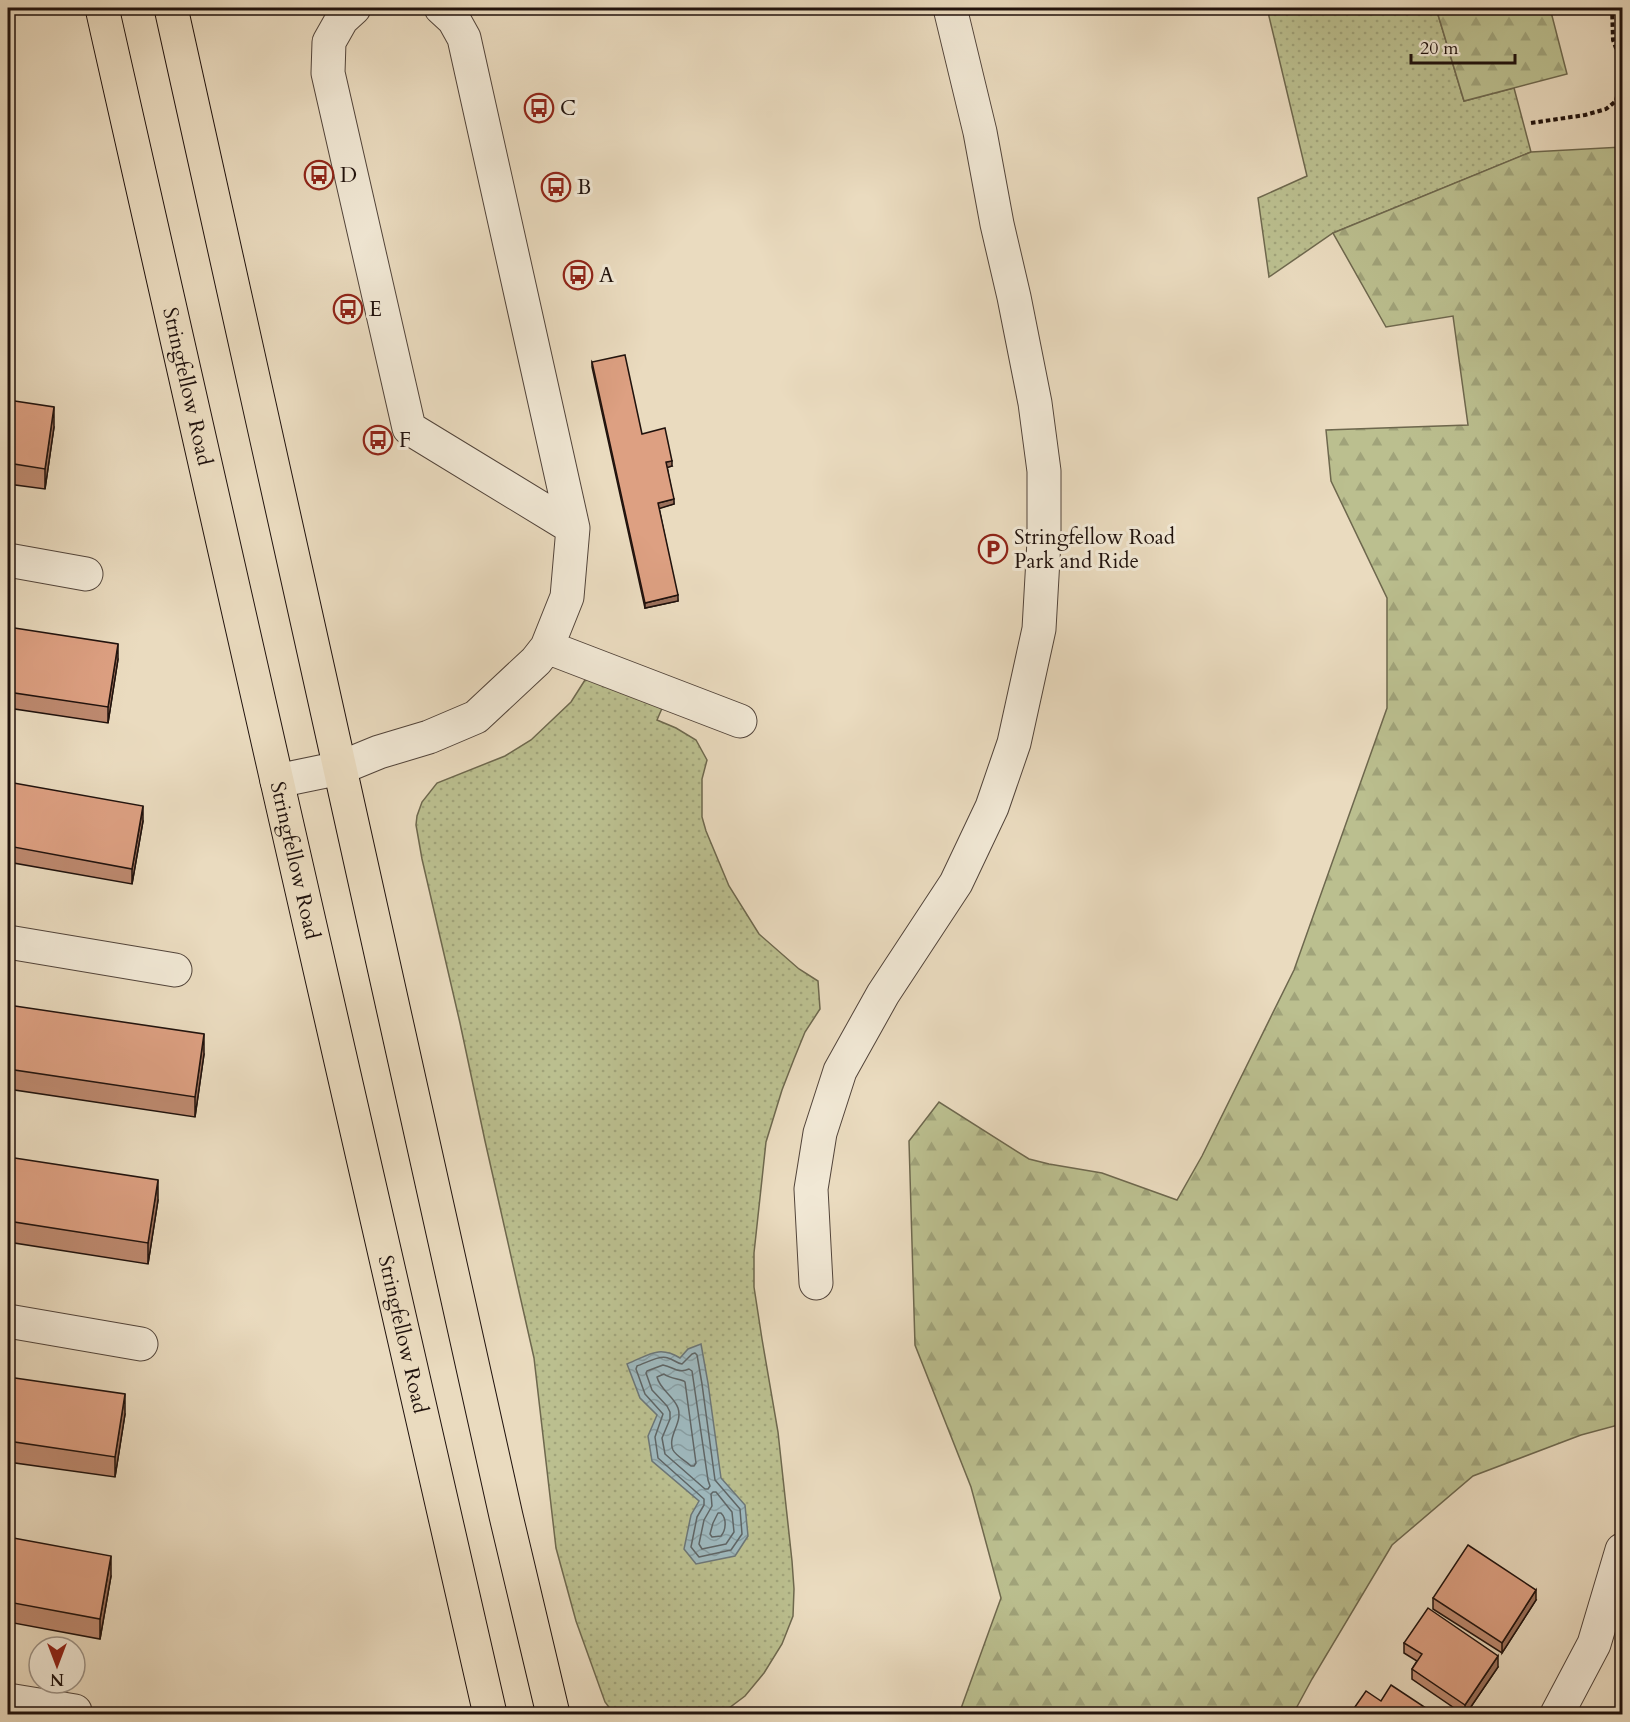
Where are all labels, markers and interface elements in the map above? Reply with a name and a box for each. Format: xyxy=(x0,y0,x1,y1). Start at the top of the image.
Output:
scale bar xyxy=(1411,27,1514,65)
text: 20 m xyxy=(1420,36,1459,61)
bus stop icon: C xyxy=(523,92,555,124)
place label: C xyxy=(560,94,576,123)
bus stop icon: D xyxy=(303,159,335,191)
place label: D xyxy=(340,161,357,190)
bus stop icon: B xyxy=(540,171,572,203)
place label: B xyxy=(577,173,591,202)
bus stop icon: A xyxy=(562,259,594,291)
place label: A xyxy=(599,261,614,290)
bus stop icon: E xyxy=(332,293,364,325)
place label: E xyxy=(369,295,382,324)
street label: Stringfellow Road xyxy=(155,305,219,468)
bus stop icon: F xyxy=(362,424,394,456)
place label: F xyxy=(399,426,411,455)
place label: Stringfellow Road Park and Ride xyxy=(1014,523,1175,576)
parking icon: Stringfellow Road Park and Ride xyxy=(977,533,1009,565)
street label: Stringfellow Road xyxy=(263,779,327,942)
street label: Stringfellow Road xyxy=(371,1253,435,1416)
north arrow xyxy=(27,1635,87,1695)
text: N xyxy=(50,1668,64,1690)

